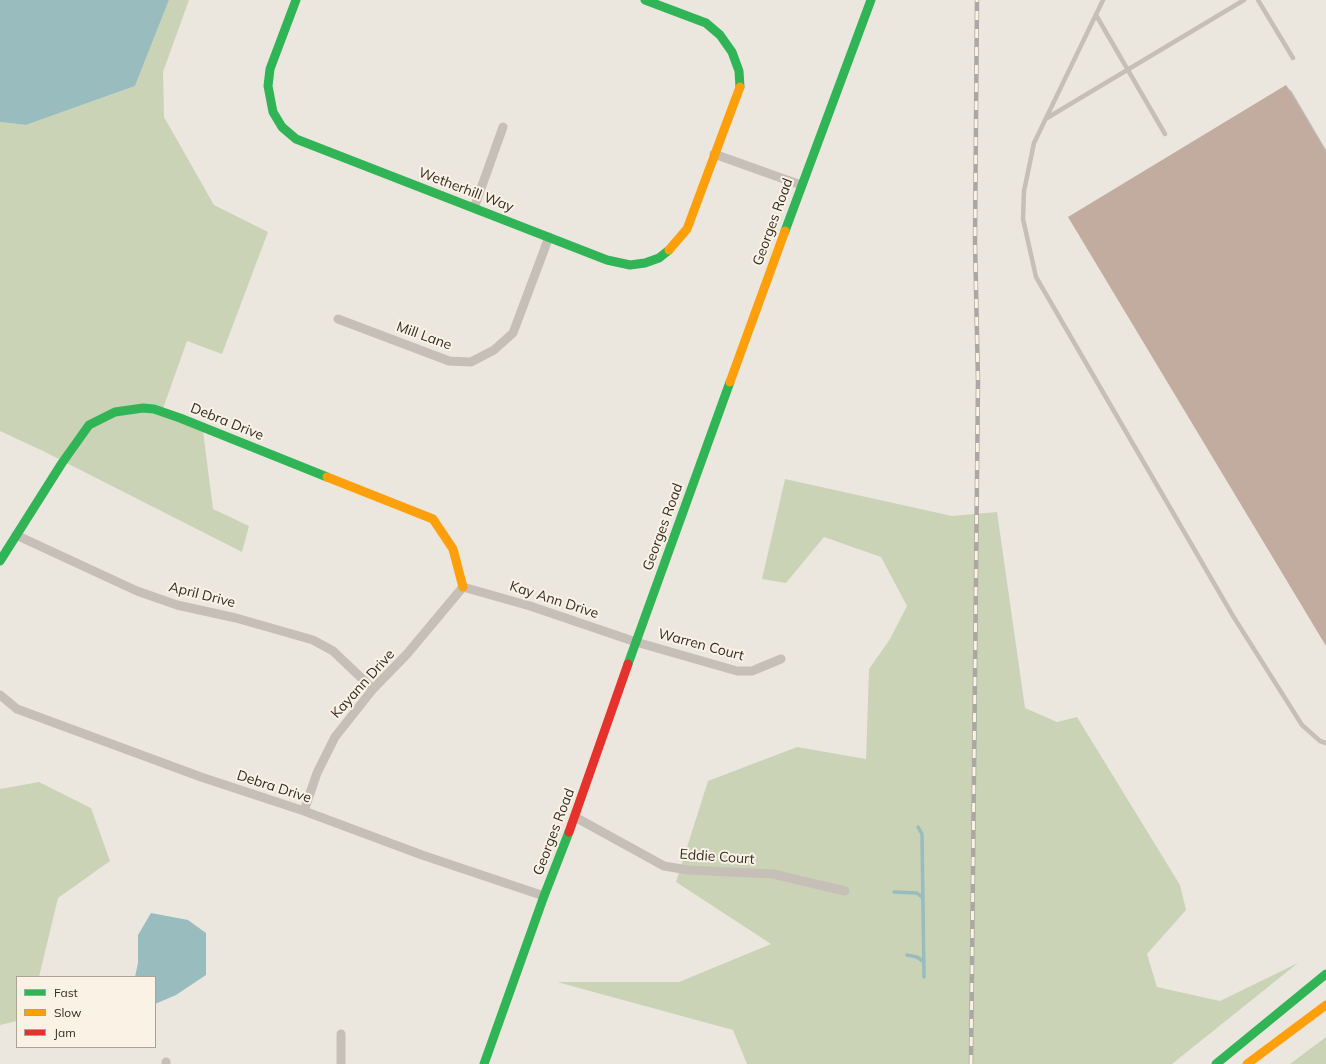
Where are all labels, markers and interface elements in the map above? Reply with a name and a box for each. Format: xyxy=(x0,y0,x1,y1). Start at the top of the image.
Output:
street label: Wetherhill Way xyxy=(416,164,516,216)
street label: Georges Road xyxy=(749,176,797,268)
street label: Mill Lane xyxy=(394,318,454,354)
street label: Debra Drive xyxy=(188,400,266,444)
street label: Georges Road xyxy=(639,481,687,573)
street label: Kay Ann Drive xyxy=(507,578,601,622)
street label: April Drive xyxy=(167,579,237,611)
street label: Warren Court xyxy=(656,625,746,665)
street label: Kayann Drive xyxy=(328,646,398,722)
street label: Debra Drive xyxy=(235,767,313,807)
street label: Georges Road xyxy=(530,786,578,878)
street label: Eddie Court xyxy=(679,846,755,868)
legend xyxy=(16,976,156,1048)
text: Fast xyxy=(54,985,78,1000)
text: Slow xyxy=(54,1005,82,1020)
text: Jam xyxy=(54,1025,76,1040)

